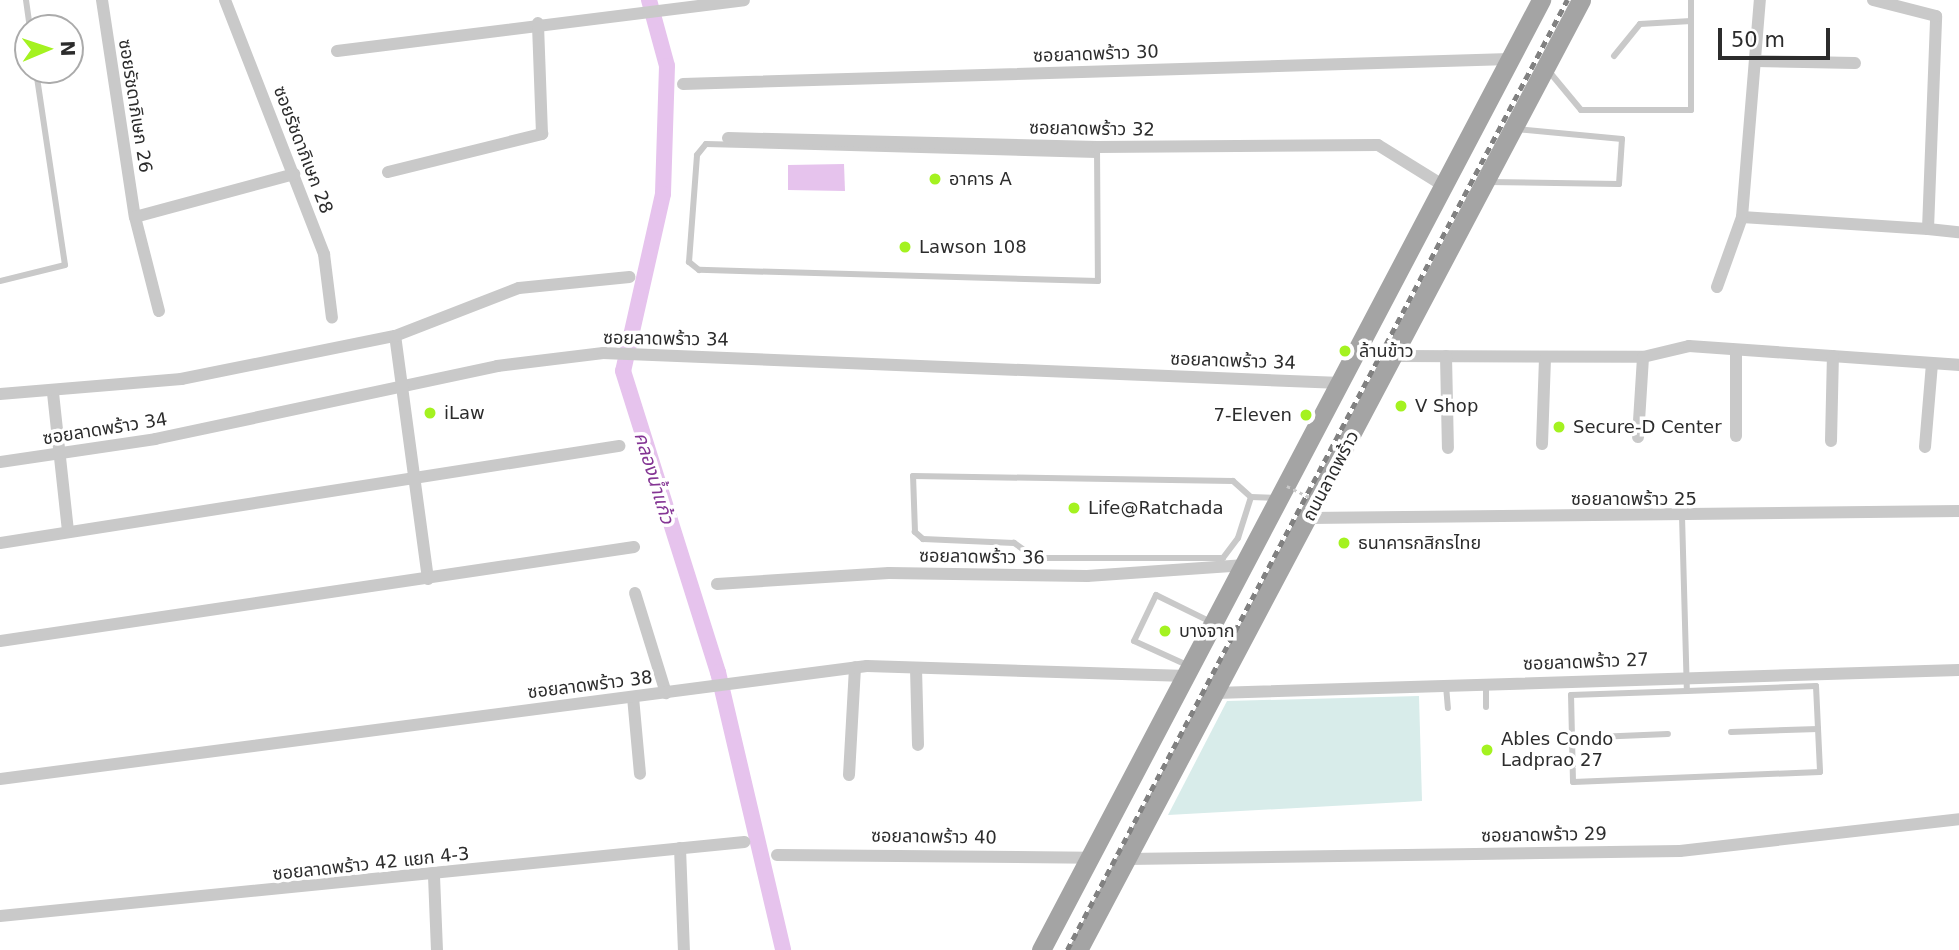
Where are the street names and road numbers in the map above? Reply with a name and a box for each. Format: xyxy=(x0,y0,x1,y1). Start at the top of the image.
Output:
street label: ซอยรัชดาภิเษก 26 xyxy=(114,38,156,174)
street label: ซอยลาดพร้าว 30 xyxy=(1033,41,1159,67)
street label: ซอยรัชดาภิเษก 28 xyxy=(269,83,337,217)
street label: ซอยลาดพร้าว 32 xyxy=(1029,117,1155,141)
street label: ซอยลาดพร้าว 34 xyxy=(603,327,729,351)
street label: ซอยลาดพร้าว 34 xyxy=(1170,348,1296,374)
street label: ซอยลาดพร้าว 34 xyxy=(41,408,169,450)
street label: ถนนลาดพร้าว xyxy=(1298,427,1364,525)
street label: ซอยลาดพร้าว 25 xyxy=(1571,488,1697,510)
street label: ซอยลาดพร้าว 36 xyxy=(919,545,1045,569)
street label: ซอยลาดพร้าว 27 xyxy=(1523,649,1649,675)
street label: ซอยลาดพร้าว 38 xyxy=(526,667,654,703)
street label: ซอยลาดพร้าว 29 xyxy=(1481,823,1607,847)
street label: ซอยลาดพร้าว 40 xyxy=(871,825,997,849)
street label: ซอยลาดพร้าว 42 แยก 4-3 xyxy=(272,843,470,885)

